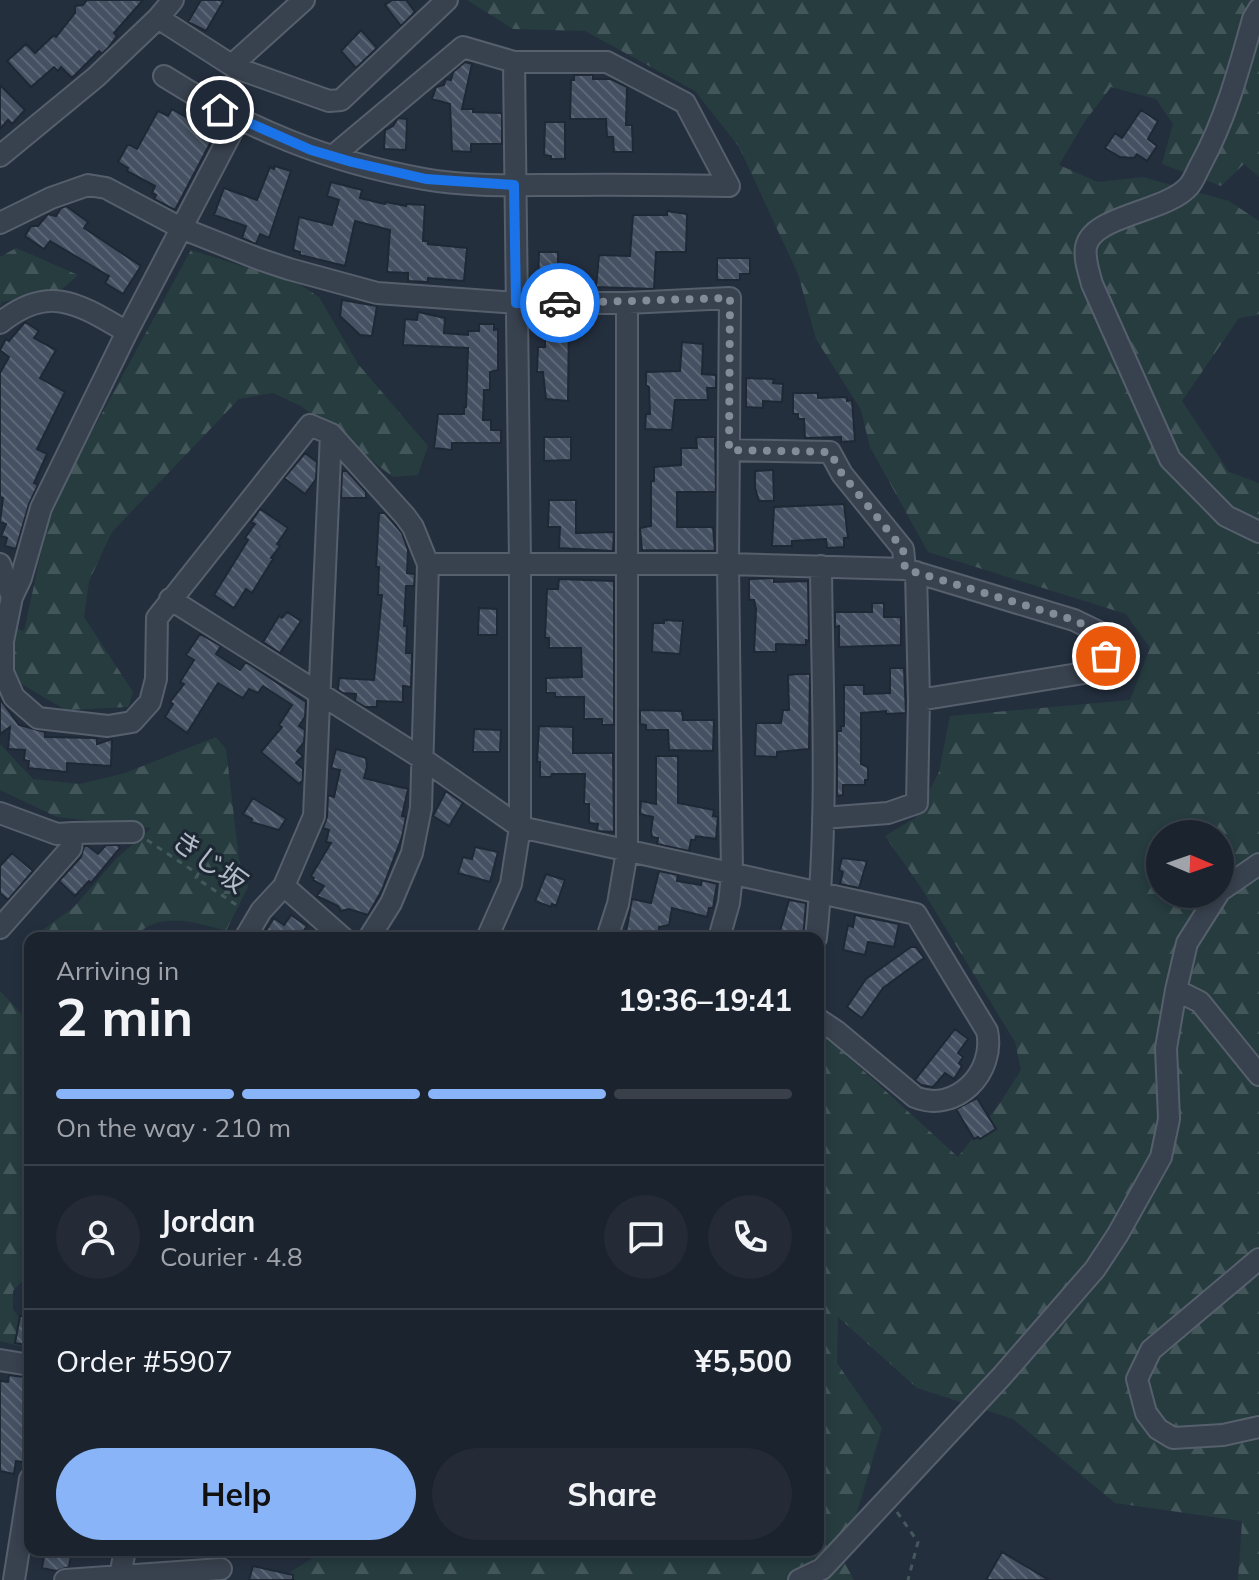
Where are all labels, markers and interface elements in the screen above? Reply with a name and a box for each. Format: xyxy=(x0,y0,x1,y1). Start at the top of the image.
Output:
pin xyxy=(186,76,254,144)
icon: home xyxy=(198,88,242,132)
courier xyxy=(520,263,600,343)
icon: car xyxy=(538,281,582,325)
pin xyxy=(1072,622,1140,690)
icon: bag xyxy=(1084,634,1128,678)
north arrow xyxy=(1146,820,1234,908)
map controls xyxy=(1146,820,1234,908)
street label: きじ坂 xyxy=(166,822,254,900)
text: Arriving in xyxy=(56,954,179,987)
text: 19:36–19:41 xyxy=(618,981,792,1019)
text: 2 min xyxy=(56,984,193,1049)
text: On the way · 210 m xyxy=(56,1111,291,1144)
button: person xyxy=(56,1195,140,1279)
button: chat xyxy=(604,1195,688,1279)
button: phone xyxy=(708,1195,792,1279)
text: Jordan xyxy=(160,1202,255,1240)
text: Courier · 4.8 xyxy=(160,1240,303,1273)
text: Order #5907 xyxy=(56,1342,233,1380)
text: ¥5,500 xyxy=(695,1342,792,1380)
button: Help xyxy=(56,1448,416,1540)
button: Share xyxy=(432,1448,792,1540)

